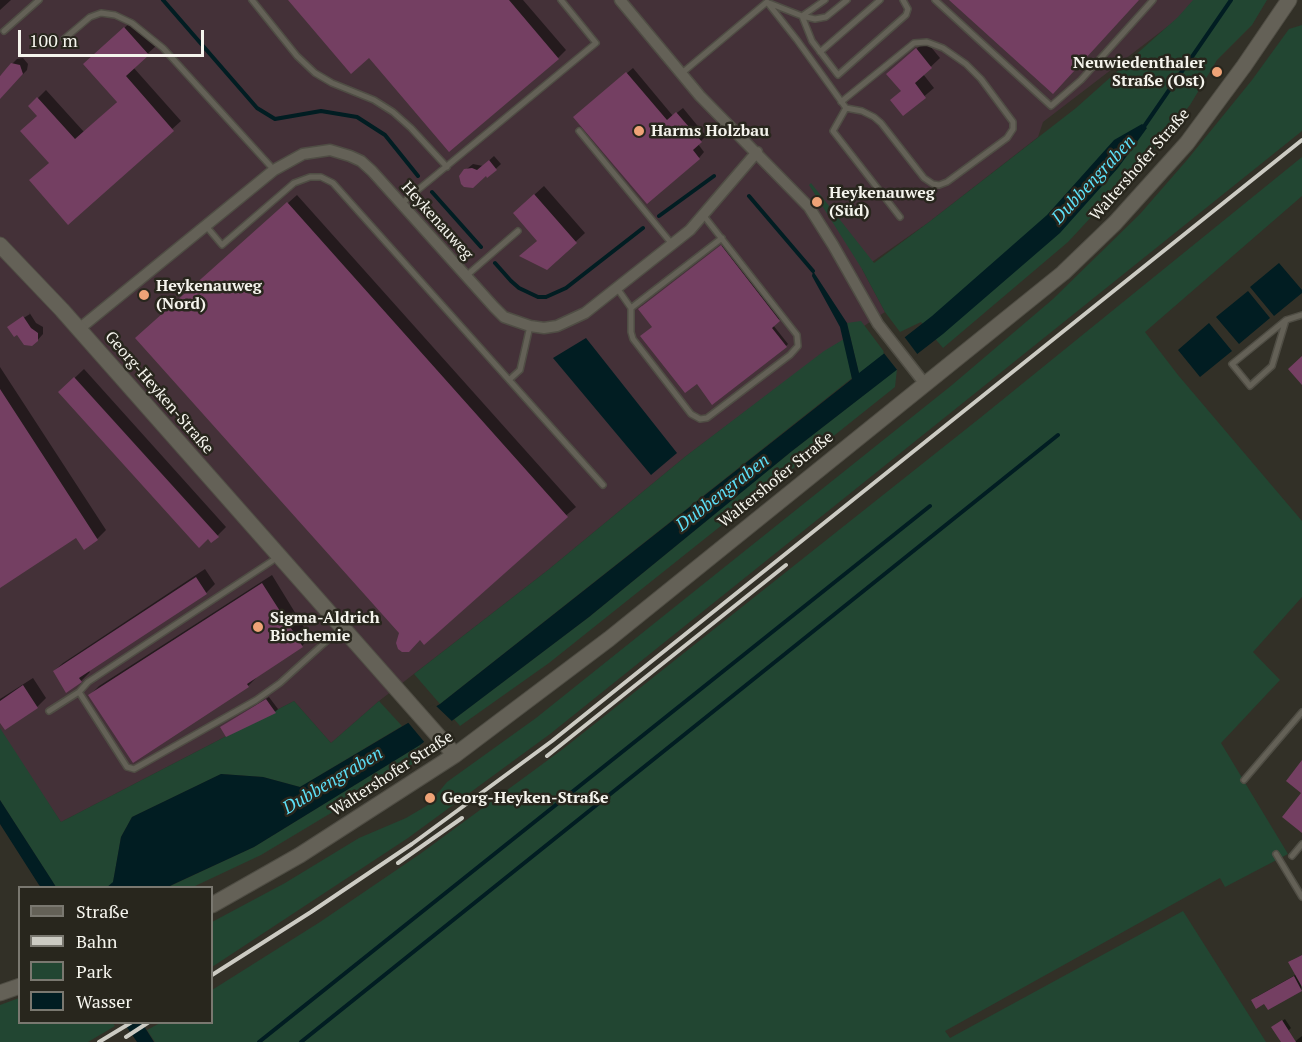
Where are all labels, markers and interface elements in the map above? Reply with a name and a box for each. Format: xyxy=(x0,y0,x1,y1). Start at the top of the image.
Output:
scale bar xyxy=(21,18,207,56)
text: 100 m xyxy=(29,28,78,52)
place label: Neuwiedenthaler Straße (Ost) xyxy=(1073,53,1205,91)
marker: Neuwiedenthaler Straße (Ost) xyxy=(1210,65,1224,79)
street label: Waltershofer Straße xyxy=(1086,105,1194,225)
place label: Harms Holzbau xyxy=(651,121,769,141)
marker: Harms Holzbau xyxy=(632,124,646,138)
water label: Dubbengraben xyxy=(1048,131,1140,229)
street label: Heykenauweg xyxy=(397,178,477,264)
place label: Heykenauweg (Süd) xyxy=(829,183,935,221)
marker: Heykenauweg (Süd) xyxy=(810,195,824,209)
place label: Heykenauweg (Nord) xyxy=(156,276,262,314)
marker: Heykenauweg (Nord) xyxy=(137,288,151,302)
street label: Georg-Heyken-Straße xyxy=(101,328,217,458)
street label: Waltershofer Straße xyxy=(715,428,837,532)
water label: Dubbengraben xyxy=(672,450,774,536)
place label: Sigma-Aldrich Biochemie xyxy=(270,608,380,646)
marker: Sigma-Aldrich Biochemie xyxy=(251,620,265,634)
street label: Waltershofer Straße xyxy=(327,727,457,821)
water label: Dubbengraben xyxy=(279,743,387,819)
place label: Georg-Heyken-Straße xyxy=(442,788,609,808)
marker: Georg-Heyken-Straße xyxy=(423,791,437,805)
legend xyxy=(18,886,213,1024)
text: Straße xyxy=(76,899,129,923)
text: Bahn xyxy=(76,929,117,953)
text: Park xyxy=(76,959,112,983)
text: Wasser xyxy=(76,989,132,1013)

